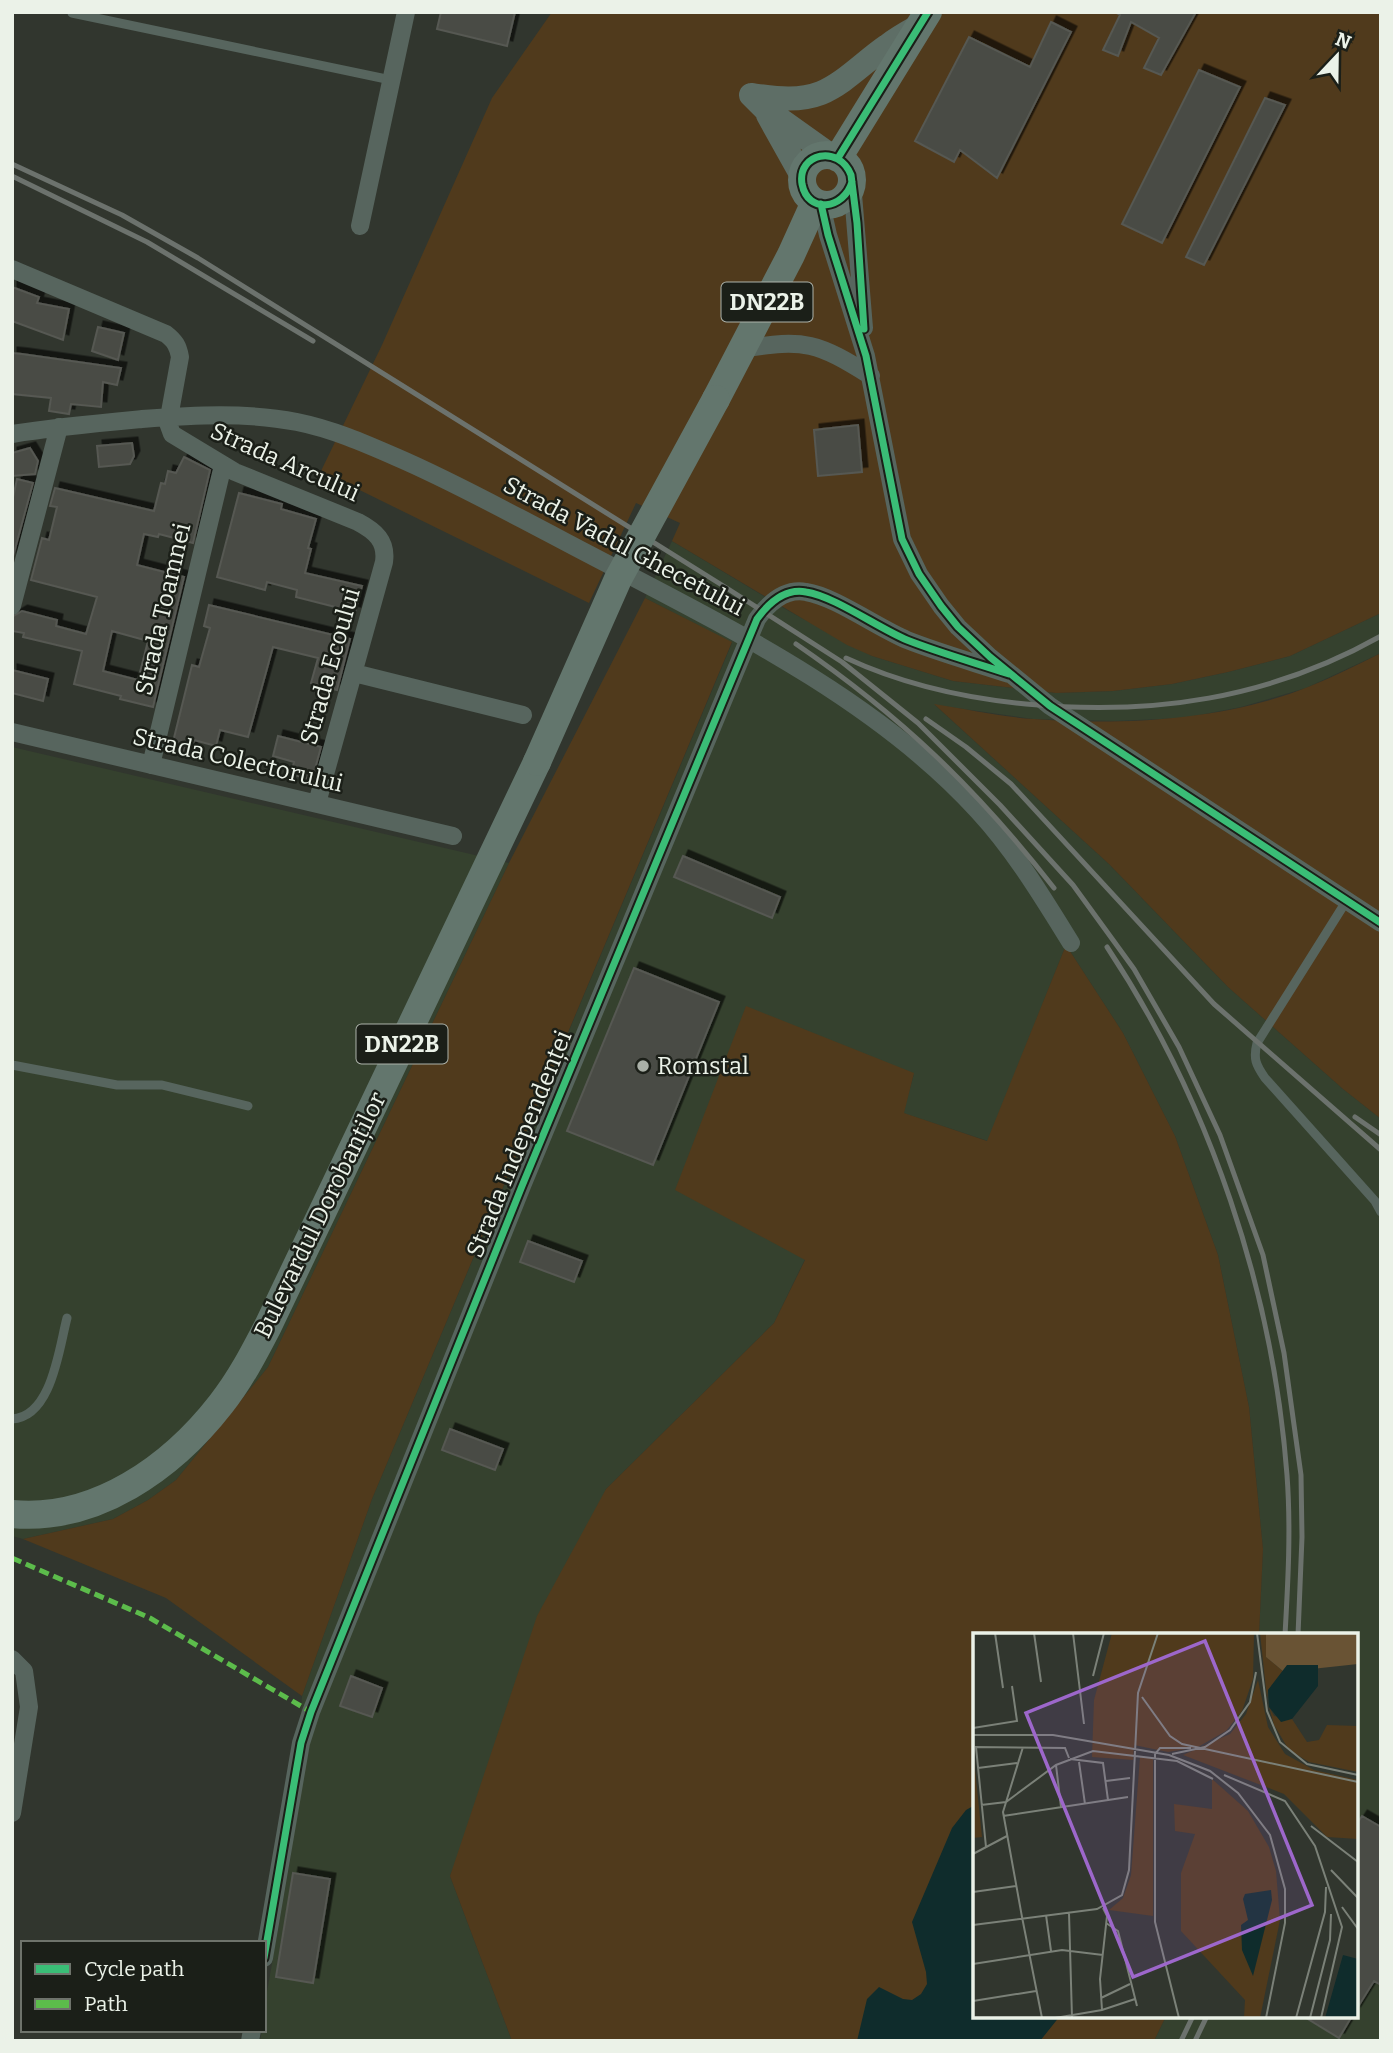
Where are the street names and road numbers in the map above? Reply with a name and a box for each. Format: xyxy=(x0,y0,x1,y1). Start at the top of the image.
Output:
road number: DN22B xyxy=(722,282,812,322)
street label: Strada Arcului xyxy=(206,417,364,507)
street label: Strada Vadul Ghecetului xyxy=(499,470,749,622)
street label: Strada Toamnei xyxy=(130,520,196,698)
street label: Strada Ecoului xyxy=(294,584,366,748)
street label: Strada Colectorului xyxy=(130,722,346,798)
road number: DN22B xyxy=(356,1024,448,1064)
street label: Strada Independenței xyxy=(461,1026,578,1262)
street label: Bulevardul Dorobanților xyxy=(248,1087,393,1343)

